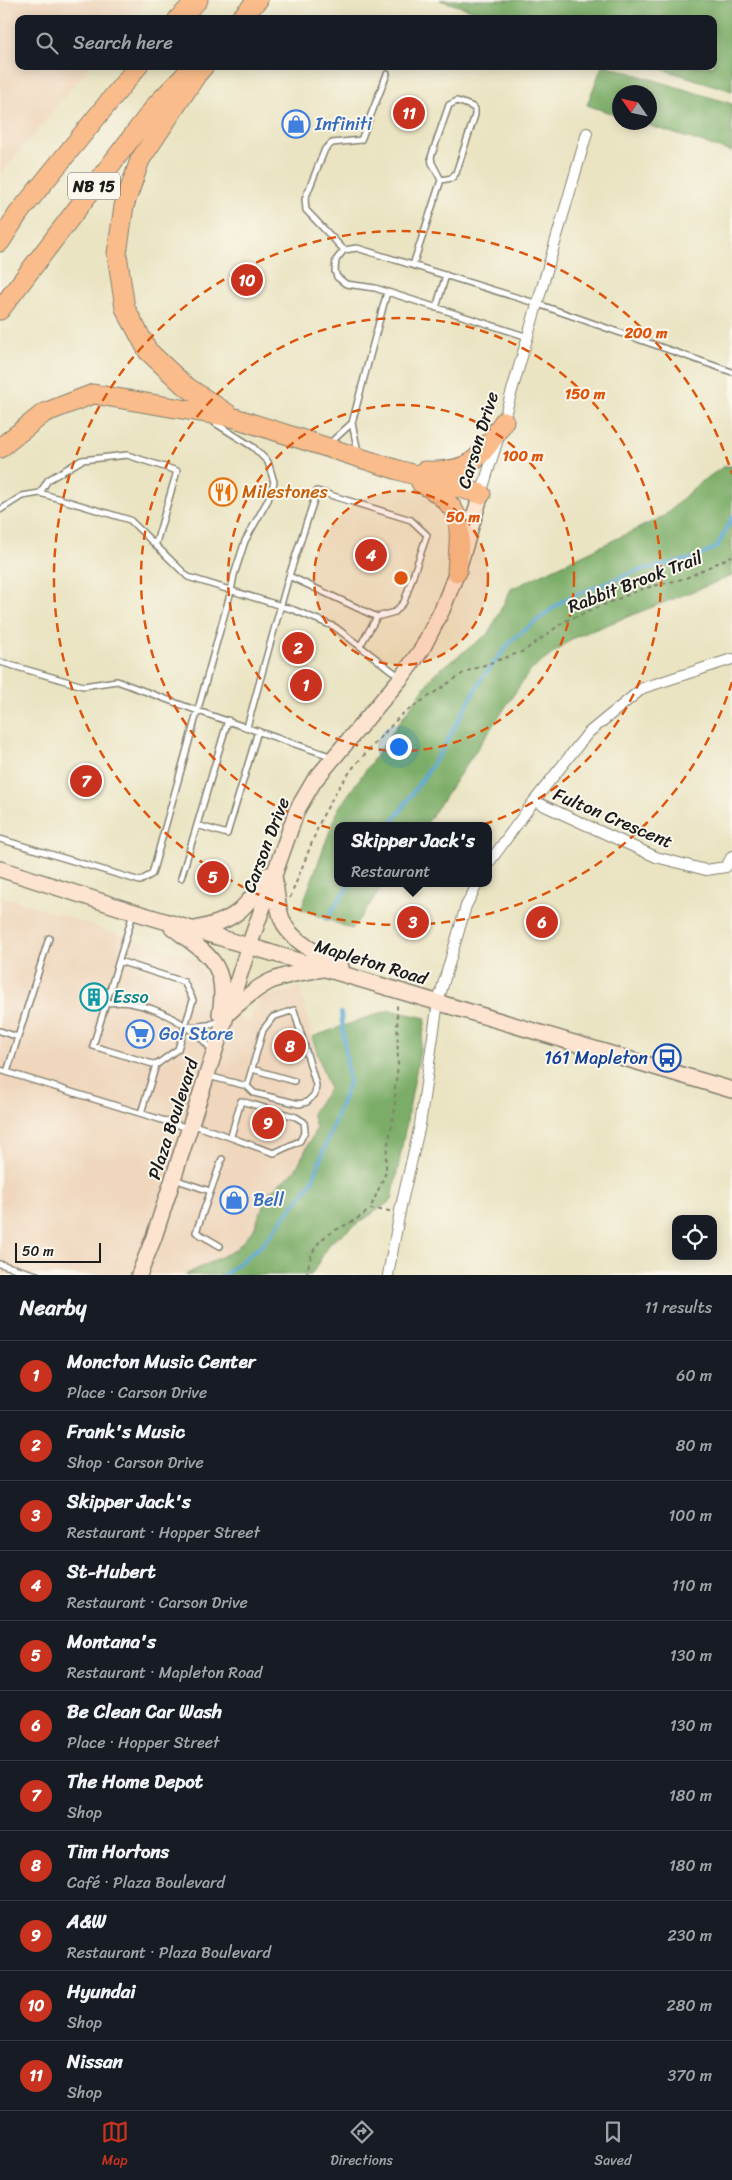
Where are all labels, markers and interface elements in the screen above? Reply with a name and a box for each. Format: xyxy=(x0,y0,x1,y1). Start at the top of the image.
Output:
search box xyxy=(15,15,717,70)
text: Search here xyxy=(73,26,173,59)
icon: search xyxy=(33,29,61,57)
north arrow xyxy=(612,85,657,130)
pin: 11 xyxy=(393,94,425,132)
place label: Infiniti xyxy=(314,108,373,140)
shop icon: Infiniti xyxy=(281,109,311,139)
road number: NB 15 xyxy=(68,172,120,200)
pin: 10 xyxy=(231,261,263,299)
text: 200 m xyxy=(623,320,668,346)
text: 150 m xyxy=(565,381,606,407)
street label: Carson Drive xyxy=(448,387,508,493)
text: 100 m xyxy=(503,443,544,469)
place label: Milestones xyxy=(242,476,328,508)
restaurant icon: Milestones xyxy=(208,477,238,507)
text: 50 m xyxy=(446,504,481,530)
pin: 4 xyxy=(355,536,387,574)
street label: Rabbit Brook Trail xyxy=(563,541,708,622)
centre of rings xyxy=(392,569,410,587)
pin: 2 xyxy=(282,629,314,667)
pin: 1 xyxy=(290,666,322,704)
your location xyxy=(386,734,412,760)
pin: 7 xyxy=(70,762,102,800)
street label: Fulton Crescent xyxy=(548,778,678,858)
street label: Carson Drive xyxy=(233,792,299,898)
popup xyxy=(334,822,492,887)
text: Skipper Jack's xyxy=(351,824,475,857)
text: Restaurant xyxy=(351,857,430,886)
pin: 5 xyxy=(197,858,229,896)
pin: 3 xyxy=(397,903,429,941)
pin: 6 xyxy=(526,903,558,941)
street label: Mapleton Road xyxy=(310,930,433,995)
place label: Esso xyxy=(113,981,149,1013)
building icon: Esso xyxy=(79,982,109,1012)
place label: Go! Store xyxy=(159,1018,234,1050)
supermarket icon: Go! Store xyxy=(125,1019,155,1049)
pin: 8 xyxy=(274,1027,306,1065)
place label: 161 Mapleton xyxy=(544,1042,648,1074)
bus stop icon: 161 Mapleton xyxy=(652,1043,682,1073)
street label: Plaza Boulevard xyxy=(138,1053,208,1184)
pin: 9 xyxy=(252,1104,284,1142)
place label: Bell xyxy=(253,1184,285,1216)
shop icon: Bell xyxy=(219,1185,249,1215)
map controls xyxy=(672,1215,717,1260)
button: locate xyxy=(672,1215,717,1260)
text: 50 m xyxy=(22,1239,54,1264)
scale bar xyxy=(15,1240,101,1263)
text: Nearby xyxy=(20,1289,86,1327)
text: 11 results xyxy=(644,1293,712,1322)
text: Moncton Music Center xyxy=(67,1345,256,1378)
text: 1 xyxy=(33,1361,39,1390)
text: 60 m xyxy=(676,1361,712,1390)
text: Place · Carson Drive xyxy=(67,1378,207,1407)
text: Frank's Music xyxy=(67,1415,185,1448)
text: 2 xyxy=(31,1431,41,1460)
text: 80 m xyxy=(676,1431,712,1460)
text: Shop · Carson Drive xyxy=(67,1448,204,1477)
text: Skipper Jack's xyxy=(67,1485,191,1518)
text: 3 xyxy=(32,1501,40,1530)
text: 100 m xyxy=(668,1501,712,1530)
text: Restaurant · Hopper Street xyxy=(67,1518,260,1547)
text: St-Hubert xyxy=(67,1555,156,1588)
text: 4 xyxy=(31,1571,41,1600)
text: 110 m xyxy=(672,1571,712,1600)
text: Restaurant · Carson Drive xyxy=(67,1588,248,1617)
text: Montana's xyxy=(67,1625,156,1658)
text: 5 xyxy=(31,1641,41,1670)
text: 130 m xyxy=(670,1641,712,1670)
text: Restaurant · Mapleton Road xyxy=(67,1658,263,1687)
text: Be Clean Car Wash xyxy=(67,1695,222,1728)
text: 6 xyxy=(31,1711,41,1740)
text: 130 m xyxy=(670,1711,712,1740)
text: Place · Hopper Street xyxy=(67,1728,219,1757)
text: The Home Depot xyxy=(67,1765,203,1798)
text: 7 xyxy=(31,1781,41,1810)
text: 180 m xyxy=(669,1781,712,1810)
text: Shop xyxy=(67,1798,102,1827)
text: Tim Hortons xyxy=(67,1835,169,1868)
text: 8 xyxy=(31,1851,41,1880)
text: 180 m xyxy=(669,1851,712,1880)
text: Café · Plaza Boulevard xyxy=(67,1868,225,1897)
text: A&W xyxy=(67,1905,106,1938)
text: 9 xyxy=(31,1921,41,1950)
text: 230 m xyxy=(667,1921,712,1950)
text: Restaurant · Plaza Boulevard xyxy=(67,1938,271,1967)
text: Hyundai xyxy=(67,1975,136,2008)
text: 10 xyxy=(28,1991,44,2020)
text: 280 m xyxy=(667,1991,712,2020)
text: Shop xyxy=(67,2008,102,2037)
text: Nissan xyxy=(67,2045,123,2078)
text: 11 xyxy=(29,2061,43,2090)
text: 370 m xyxy=(668,2061,712,2090)
text: Shop xyxy=(67,2078,102,2107)
tab: Map xyxy=(101,2118,129,2173)
tab: Directions xyxy=(330,2118,393,2173)
tab: Saved xyxy=(594,2118,631,2173)

